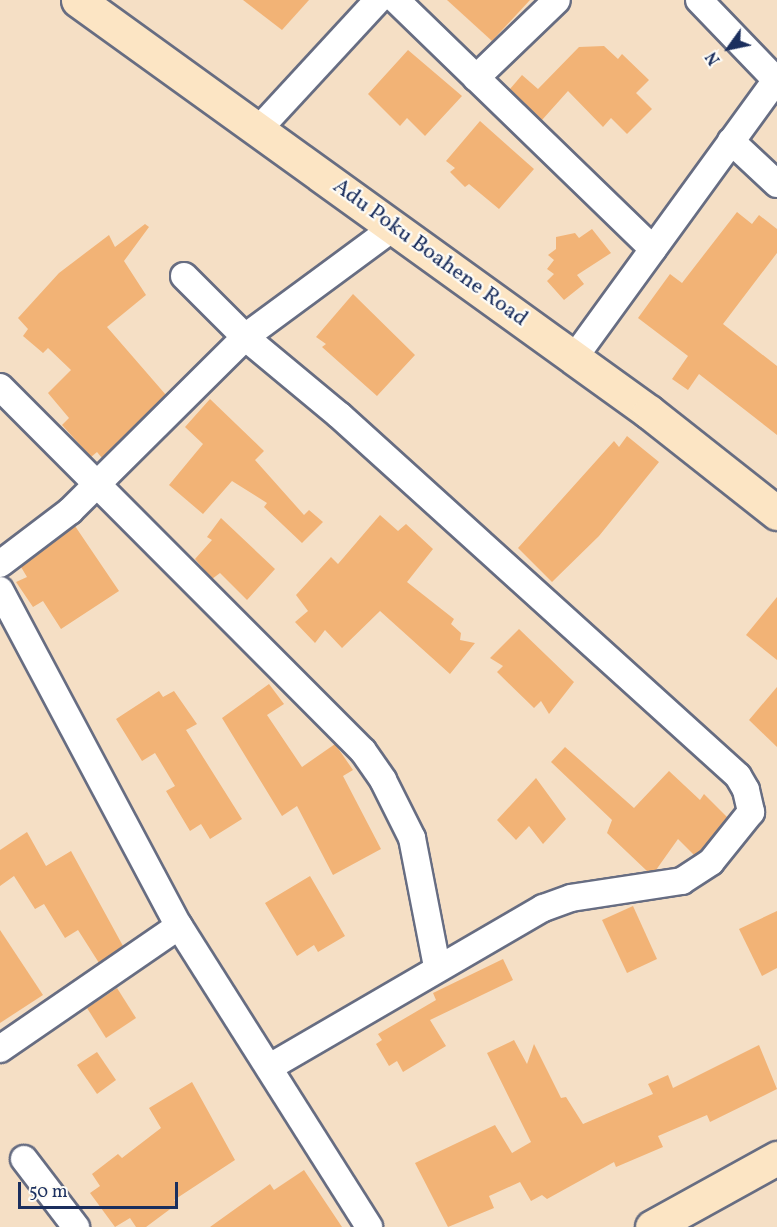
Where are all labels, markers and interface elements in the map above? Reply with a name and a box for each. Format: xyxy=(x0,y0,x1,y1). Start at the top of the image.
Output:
north arrow xyxy=(699,18,759,78)
text: N xyxy=(702,47,726,69)
street label: Adu Poku Boahene Road xyxy=(327,173,533,333)
scale bar xyxy=(21,1170,182,1208)
text: 50 m xyxy=(29,1180,68,1205)

